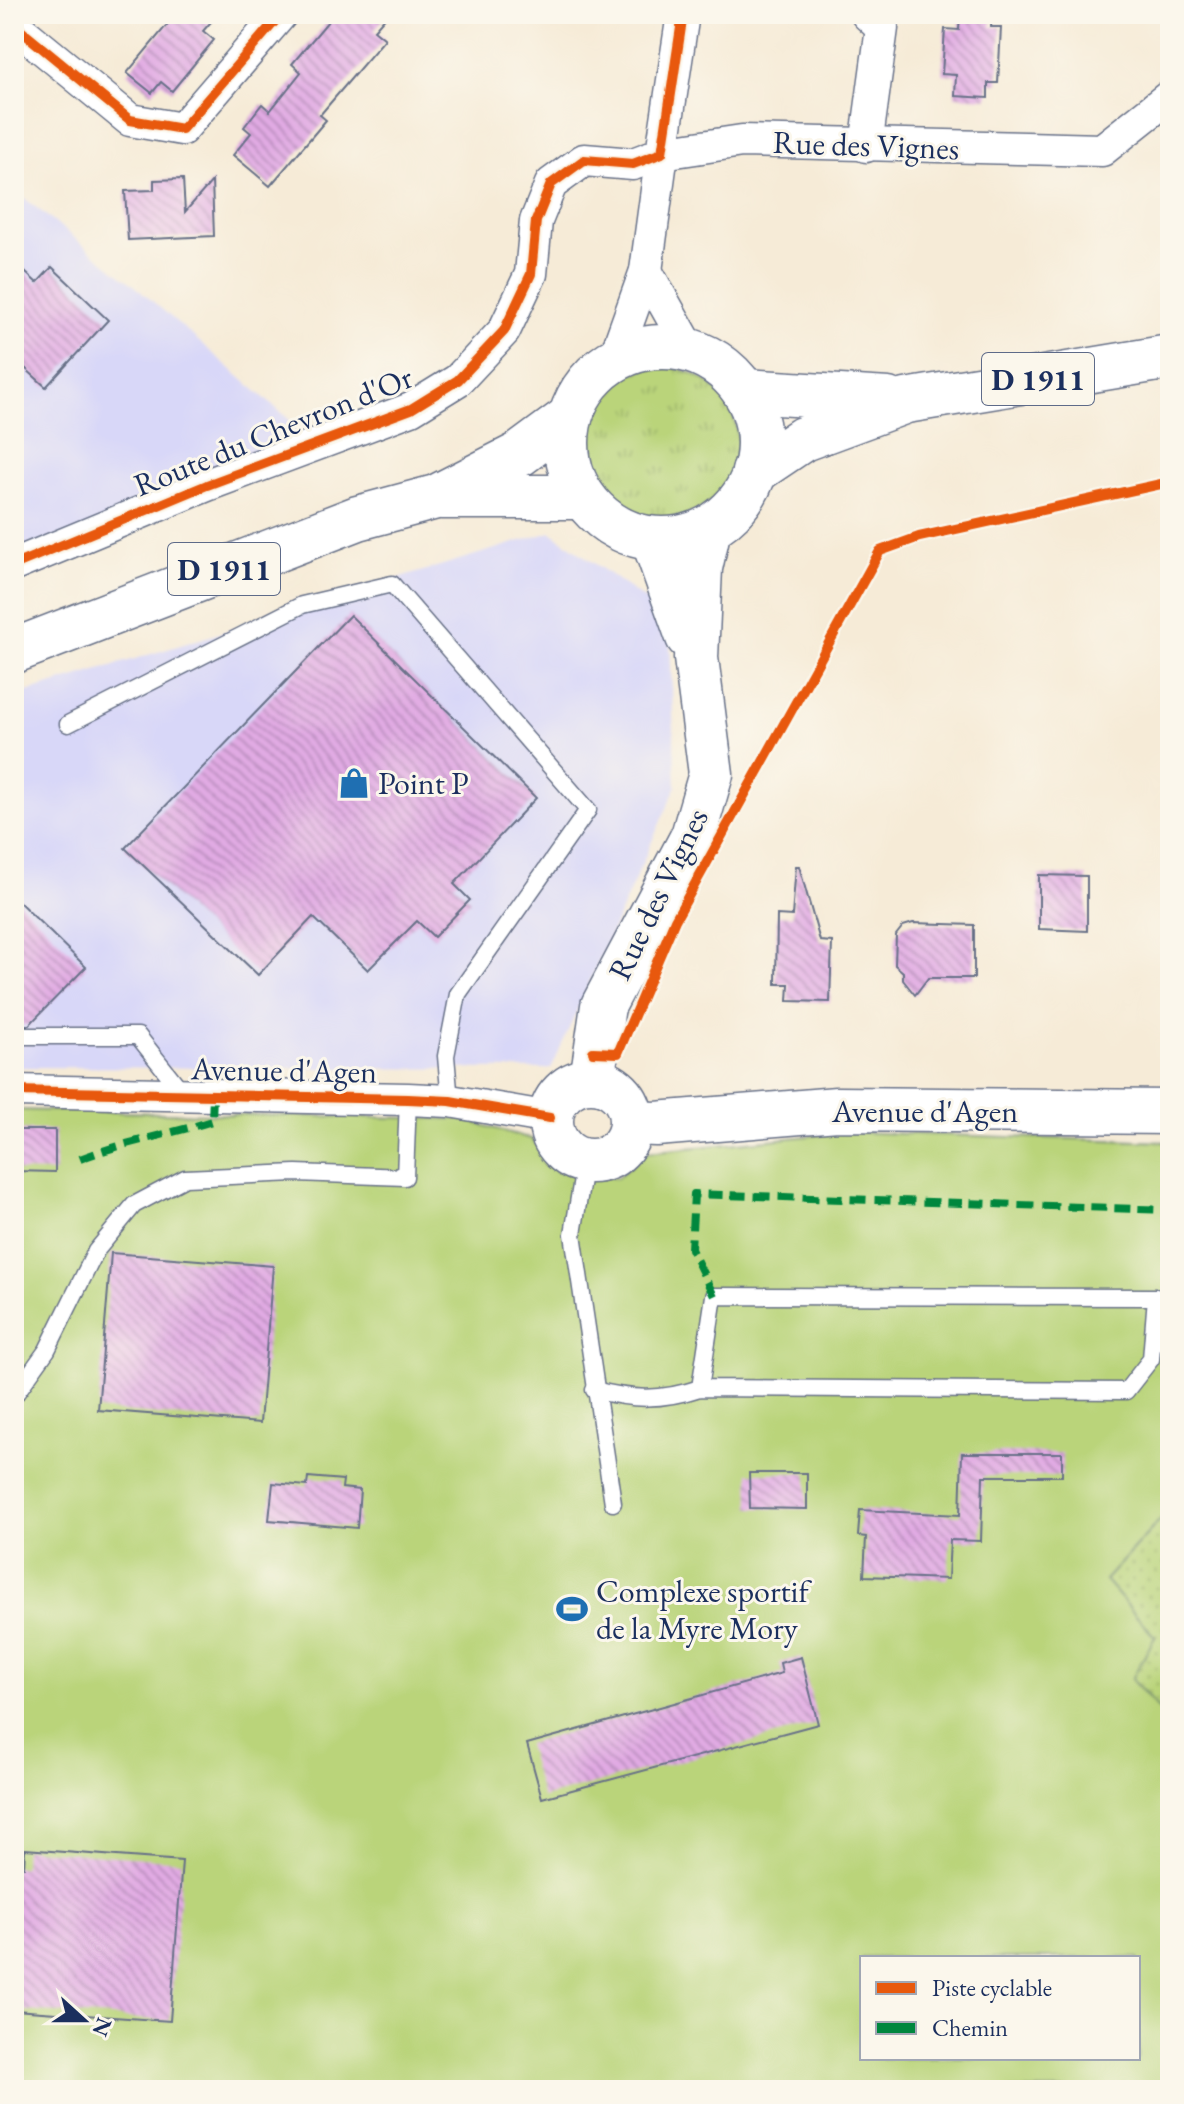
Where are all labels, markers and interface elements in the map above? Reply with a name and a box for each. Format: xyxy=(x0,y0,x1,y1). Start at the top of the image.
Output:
street label: Rue des Vignes xyxy=(772,121,960,169)
road number: D 1911 xyxy=(982,353,1094,405)
street label: Route du Chevron d'Or xyxy=(127,356,419,506)
road number: D 1911 xyxy=(168,543,280,595)
place label: Point P xyxy=(378,762,469,804)
shop icon: Point P xyxy=(337,766,371,800)
street label: Rue des Vignes xyxy=(598,801,718,987)
street label: Avenue d'Agen xyxy=(190,1047,378,1093)
street label: Avenue d'Agen xyxy=(831,1090,1018,1132)
place label: Complexe sportif de la Myre Mory xyxy=(596,1570,812,1649)
sports icon: Complexe sportif de la Myre Mory xyxy=(555,1592,589,1626)
legend xyxy=(860,1956,1140,2060)
text: Piste cyclable xyxy=(932,1972,1052,2003)
north arrow xyxy=(44,1980,124,2060)
text: Chemin xyxy=(932,2012,1008,2043)
text: N xyxy=(85,2013,119,2041)

